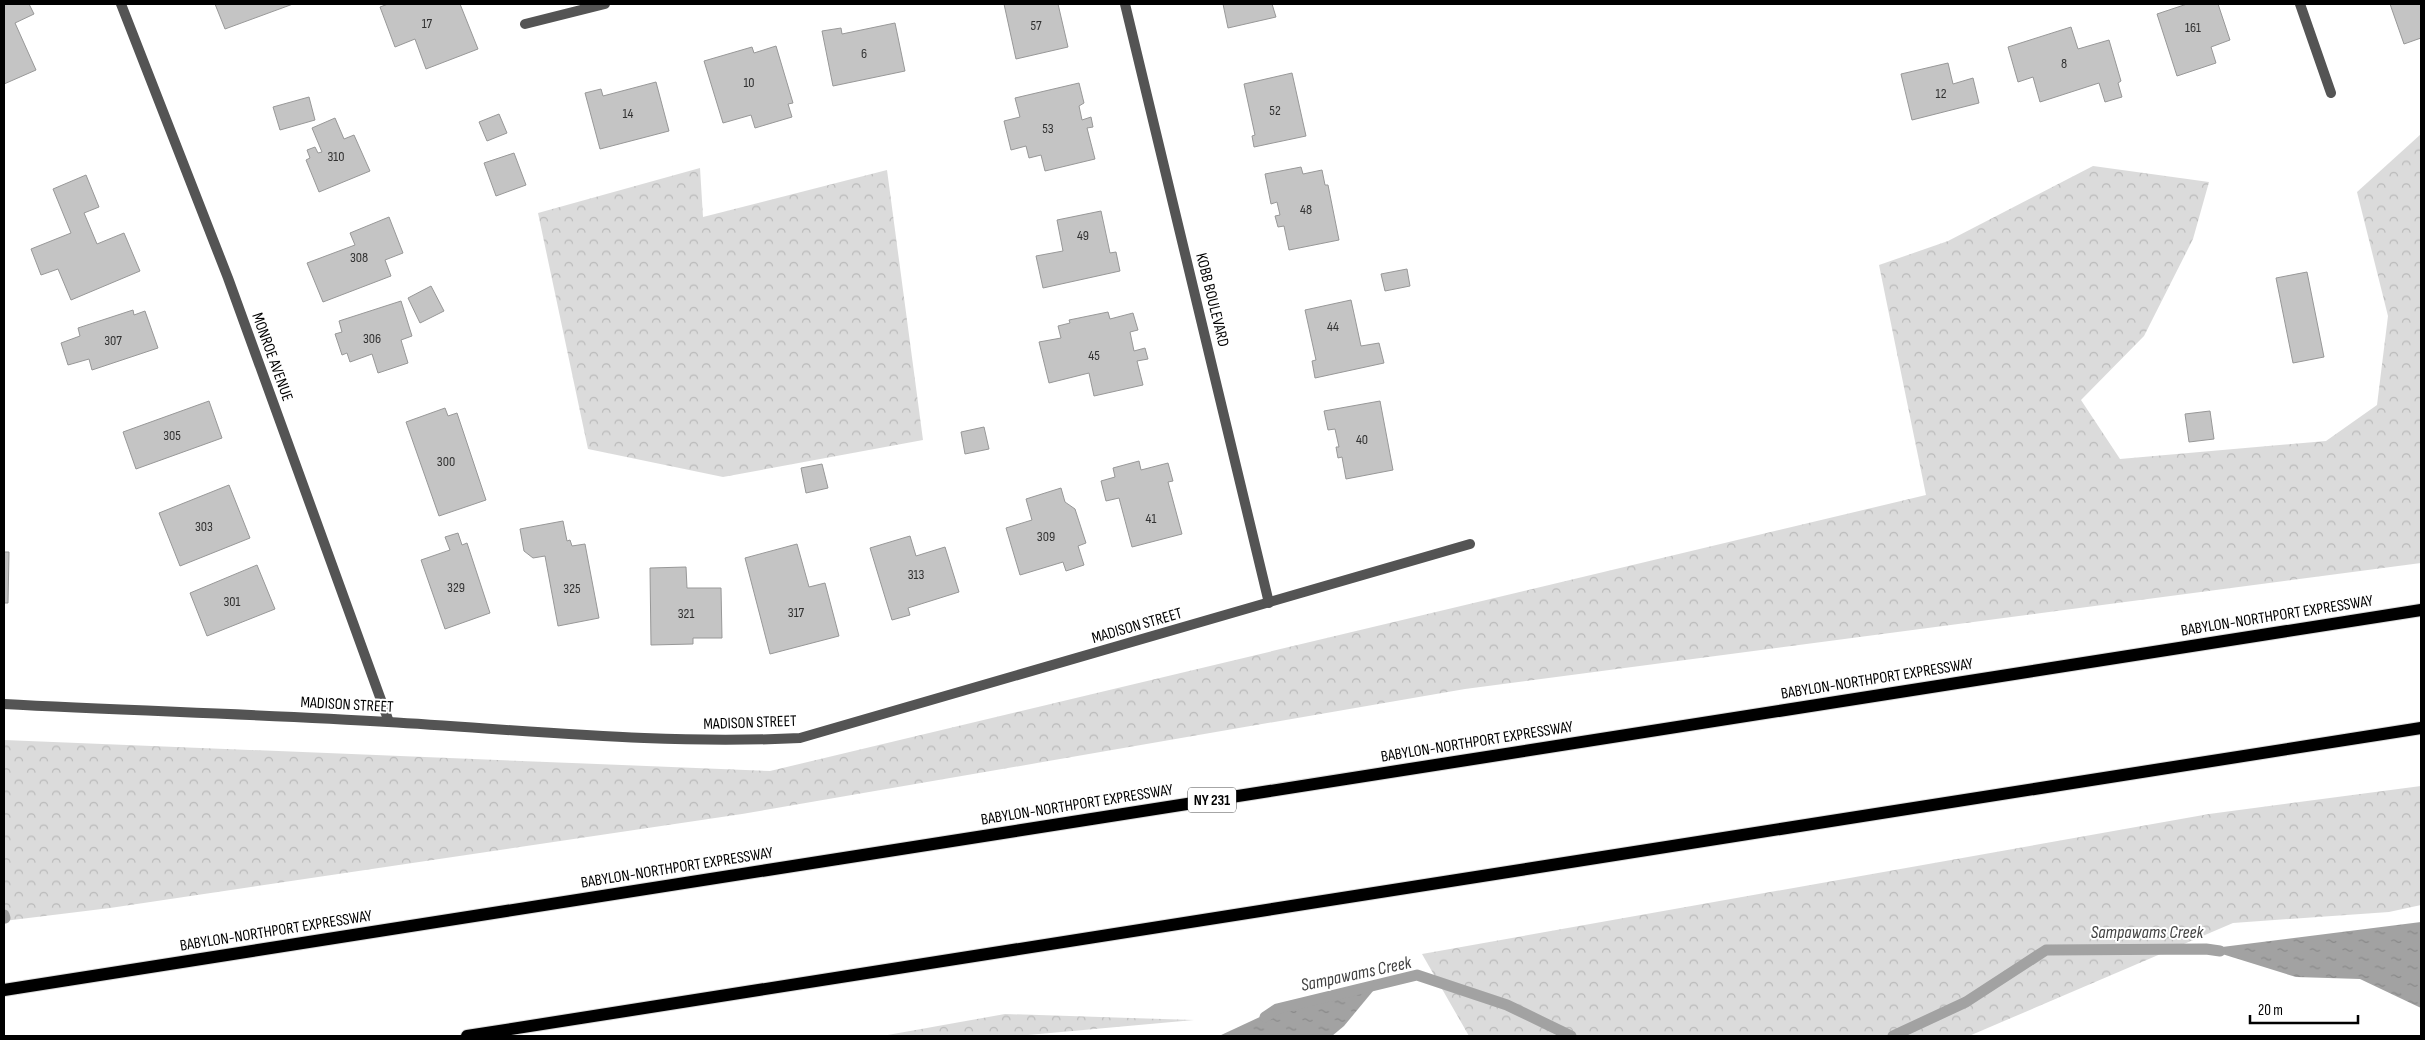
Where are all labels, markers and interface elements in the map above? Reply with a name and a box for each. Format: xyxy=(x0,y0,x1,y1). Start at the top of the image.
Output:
house number: 17 xyxy=(422,15,433,32)
house number: 57 xyxy=(1030,17,1042,34)
house number: 161 xyxy=(2185,19,2201,36)
house number: 6 xyxy=(861,45,867,62)
house number: 8 xyxy=(2061,55,2067,72)
house number: 10 xyxy=(743,74,755,91)
house number: 12 xyxy=(1936,85,1947,102)
house number: 52 xyxy=(1269,102,1281,119)
house number: 14 xyxy=(623,105,634,122)
house number: 53 xyxy=(1042,120,1054,137)
house number: 310 xyxy=(327,148,345,165)
house number: 48 xyxy=(1300,201,1312,218)
house number: 49 xyxy=(1077,227,1089,244)
house number: 308 xyxy=(350,249,368,266)
street label: KOBB BOULEVARD xyxy=(1191,251,1233,349)
street label: MONROE AVENUE xyxy=(247,310,297,404)
house number: 44 xyxy=(1327,318,1339,335)
house number: 306 xyxy=(363,330,381,347)
house number: 307 xyxy=(104,332,122,349)
house number: 45 xyxy=(1088,347,1100,364)
house number: 305 xyxy=(163,427,181,444)
house number: 40 xyxy=(1356,431,1368,448)
house number: 300 xyxy=(437,453,455,470)
house number: 41 xyxy=(1146,510,1156,527)
house number: 303 xyxy=(195,518,213,535)
house number: 309 xyxy=(1037,528,1055,545)
house number: 313 xyxy=(908,566,924,583)
house number: 329 xyxy=(447,579,465,596)
house number: 325 xyxy=(563,580,581,597)
street label: BABYLON-NORTHPORT EXPRESSWAY xyxy=(2180,591,2375,641)
house number: 301 xyxy=(223,593,241,610)
house number: 317 xyxy=(788,604,805,621)
street label: MADISON STREET xyxy=(1090,604,1185,648)
house number: 321 xyxy=(678,605,694,622)
street label: BABYLON-NORTHPORT EXPRESSWAY xyxy=(1780,654,1975,704)
street label: MADISON STREET xyxy=(300,693,395,717)
street label: MADISON STREET xyxy=(703,712,797,734)
street label: BABYLON-NORTHPORT EXPRESSWAY xyxy=(1380,717,1575,767)
street label: BABYLON-NORTHPORT EXPRESSWAY xyxy=(980,780,1175,830)
road number: NY 231 xyxy=(1188,788,1236,812)
street label: BABYLON-NORTHPORT EXPRESSWAY xyxy=(580,843,775,893)
street label: BABYLON-NORTHPORT EXPRESSWAY xyxy=(179,906,374,956)
water label: Sampawams Creek xyxy=(2091,922,2205,943)
water label: Sampawams Creek xyxy=(1299,952,1414,996)
scale bar xyxy=(2250,992,2358,1024)
text: 20 m xyxy=(2258,1001,2283,1020)

